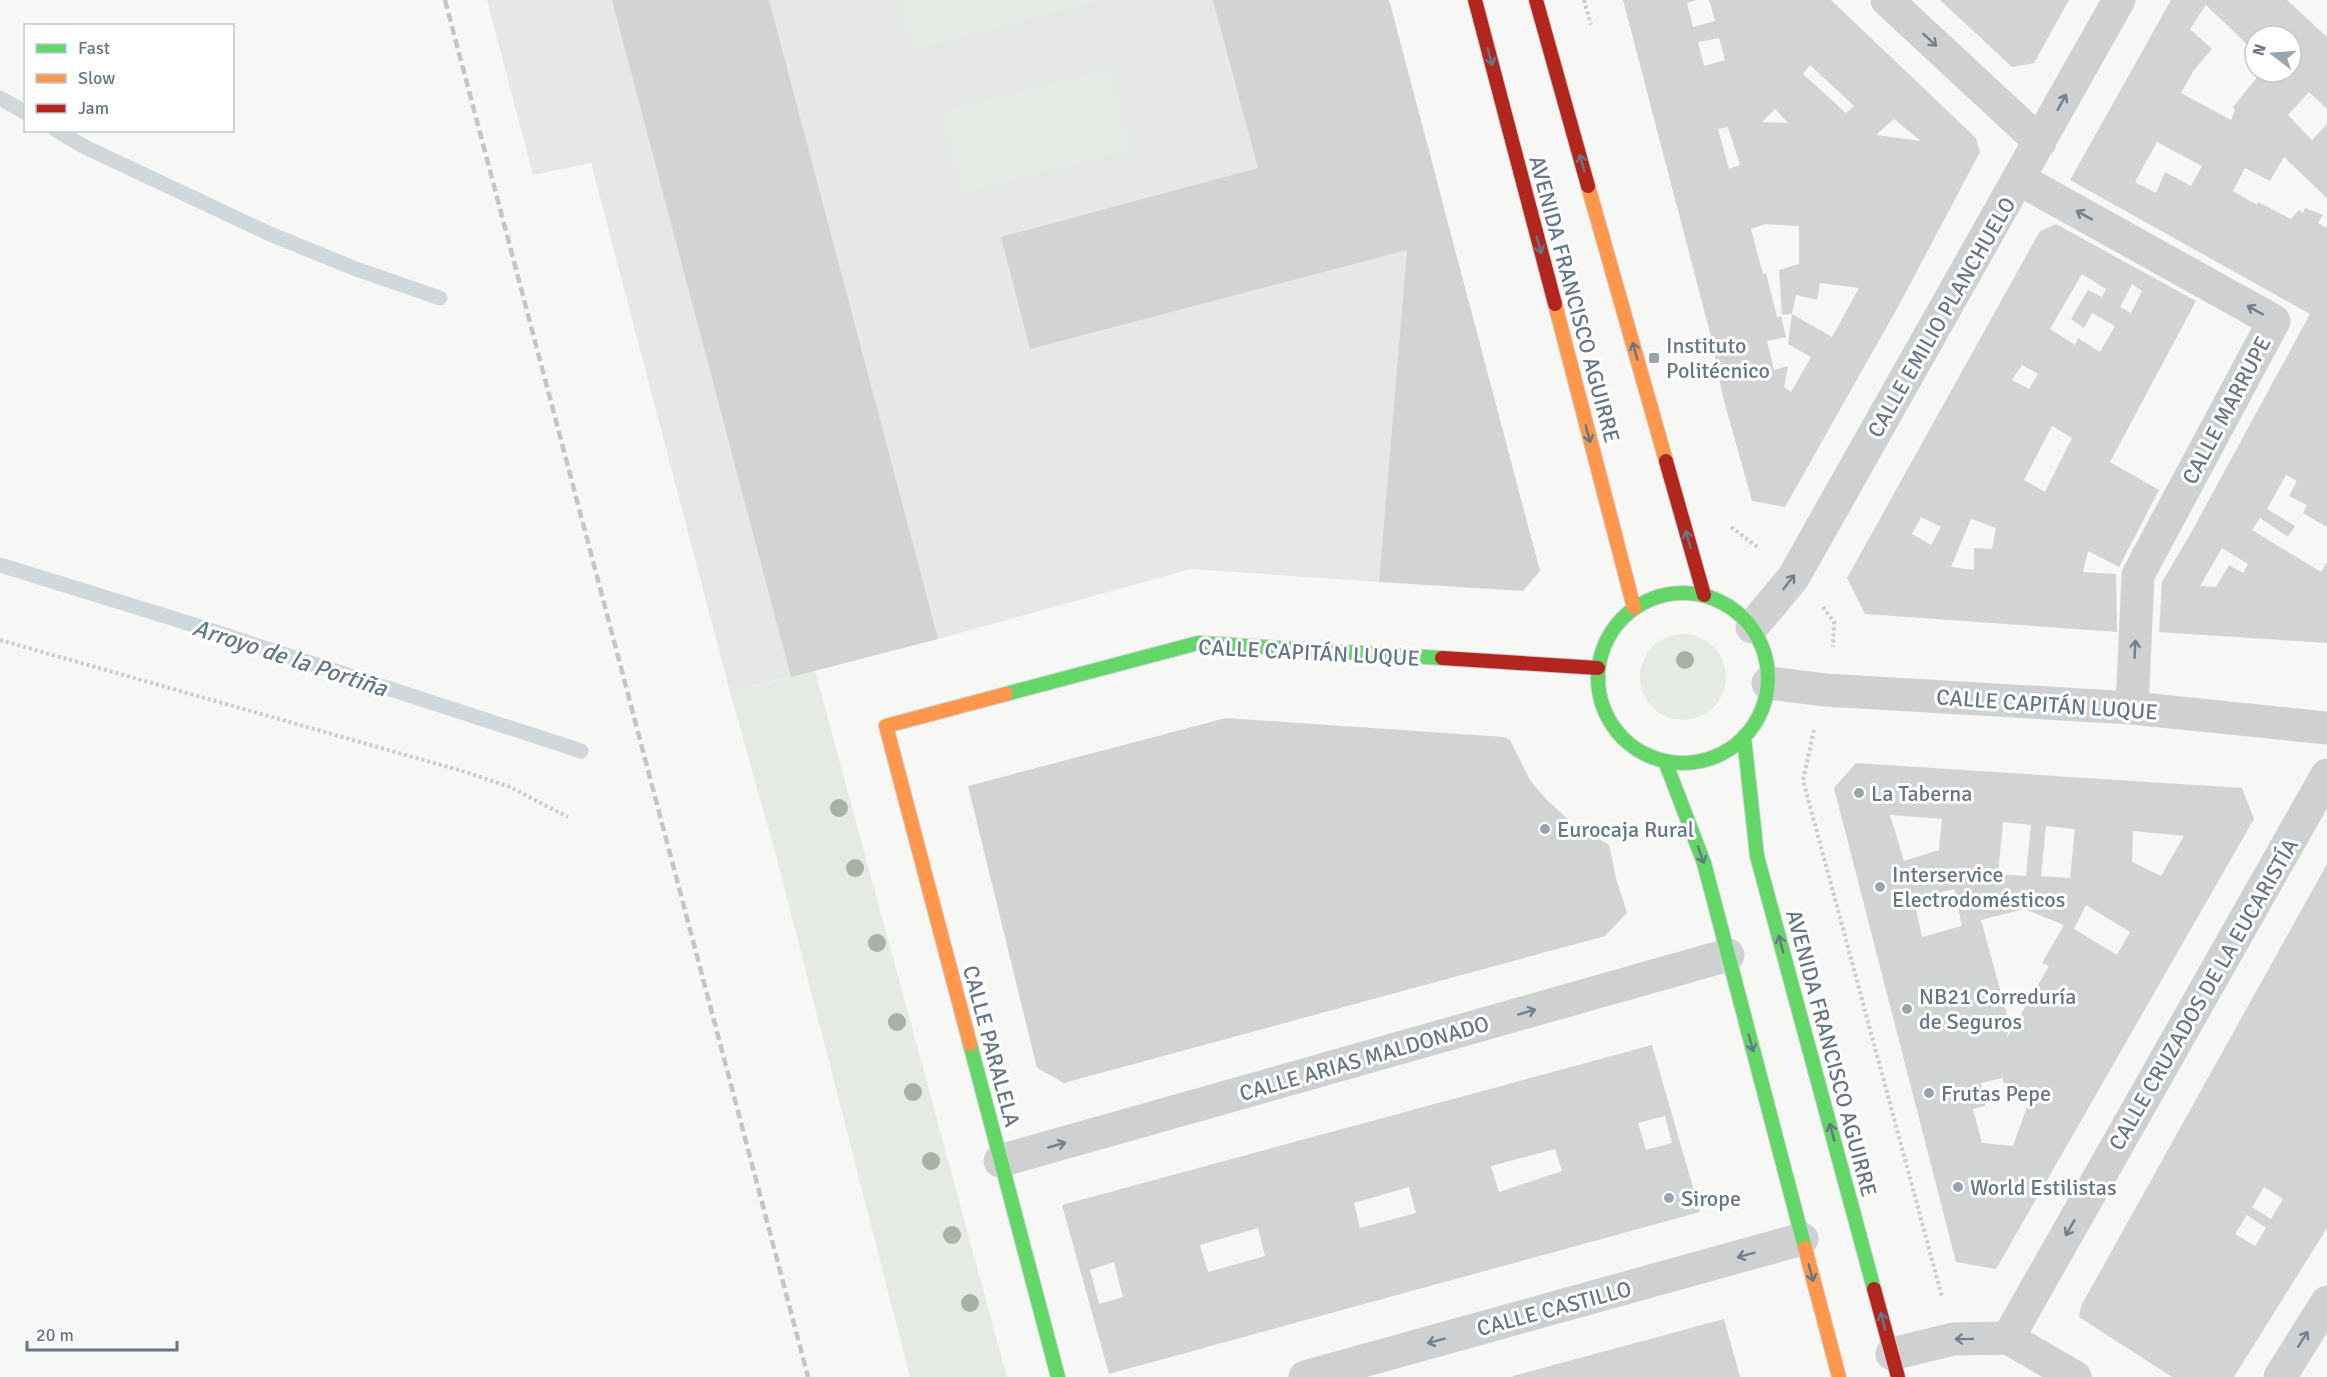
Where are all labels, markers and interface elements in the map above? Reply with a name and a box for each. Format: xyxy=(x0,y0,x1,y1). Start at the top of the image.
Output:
legend xyxy=(24,24,234,132)
north arrow xyxy=(2243,24,2303,84)
one-way arrow xyxy=(1922,33,1937,47)
text: Fast xyxy=(78,37,110,59)
text: N xyxy=(2248,42,2271,58)
one-way arrow xyxy=(1484,47,1496,66)
text: Slow xyxy=(78,67,115,89)
one-way arrow xyxy=(2057,94,2068,112)
text: Jam xyxy=(78,97,109,119)
street label: AVENIDA FRANCISCO AGUIRRE xyxy=(1523,153,1626,446)
one-way arrow xyxy=(1576,154,1587,173)
street label: CALLE EMILIO PLANCHUELO xyxy=(1861,192,2021,442)
one-way arrow xyxy=(2076,209,2094,220)
one-way arrow xyxy=(1534,235,1545,254)
one-way arrow xyxy=(2246,304,2264,315)
place label: Instituto Politécnico xyxy=(1666,332,1770,384)
street label: CALLE MARRUPE xyxy=(2176,332,2277,489)
one-way arrow xyxy=(1629,342,1640,361)
marker: Instituto Politécnico xyxy=(1647,351,1661,365)
one-way arrow xyxy=(1583,424,1595,443)
one-way arrow xyxy=(1682,530,1693,549)
one-way arrow xyxy=(1782,574,1795,590)
water label: Arroyo de la Portiña xyxy=(189,612,392,704)
street label: CALLE CAPITÁN LUQUE xyxy=(1198,633,1420,672)
one-way arrow xyxy=(2129,640,2140,660)
street label: CALLE CAPITÁN LUQUE xyxy=(1935,683,2159,726)
place label: La Taberna xyxy=(1871,780,1973,807)
marker: La Taberna xyxy=(1852,786,1866,800)
place label: Eurocaja Rural xyxy=(1557,816,1694,843)
marker: Eurocaja Rural xyxy=(1538,822,1552,836)
street label: CALLE CRUZADOS DE LA EUCARISTÍA xyxy=(2103,833,2304,1155)
one-way arrow xyxy=(1696,845,1707,864)
place label: Interservice Electrodomésticos xyxy=(1892,861,2065,913)
marker: Interservice Electrodomésticos xyxy=(1873,880,1887,894)
street label: AVENIDA FRANCISCO AGUIRRE xyxy=(1780,907,1883,1200)
one-way arrow xyxy=(1774,935,1786,954)
street label: CALLE PARALELA xyxy=(957,962,1026,1130)
place label: NB21 Correduría de Seguros xyxy=(1919,983,2077,1035)
marker: NB21 Correduría de Seguros xyxy=(1900,1002,1914,1016)
one-way arrow xyxy=(1517,1006,1536,1017)
street label: CALLE ARIAS MALDONADO xyxy=(1236,1010,1492,1107)
one-way arrow xyxy=(1745,1033,1757,1052)
place label: Frutas Pepe xyxy=(1941,1080,2051,1107)
marker: Frutas Pepe xyxy=(1922,1086,1936,1100)
one-way arrow xyxy=(1825,1123,1837,1142)
one-way arrow xyxy=(1047,1139,1066,1150)
place label: World Estilistas xyxy=(1970,1174,2117,1201)
marker: World Estilistas xyxy=(1951,1180,1965,1194)
place label: Sirope xyxy=(1681,1185,1741,1212)
marker: Sirope xyxy=(1662,1191,1676,1205)
one-way arrow xyxy=(2064,1219,2076,1236)
one-way arrow xyxy=(1737,1250,1756,1261)
one-way arrow xyxy=(1806,1263,1817,1282)
street label: CALLE CASTILLO xyxy=(1474,1275,1634,1342)
one-way arrow xyxy=(1876,1311,1888,1330)
scale bar xyxy=(27,1314,177,1352)
text: 20 m xyxy=(36,1324,74,1346)
one-way arrow xyxy=(2297,1331,2310,1348)
one-way arrow xyxy=(1955,1333,1975,1345)
one-way arrow xyxy=(1427,1335,1446,1347)

